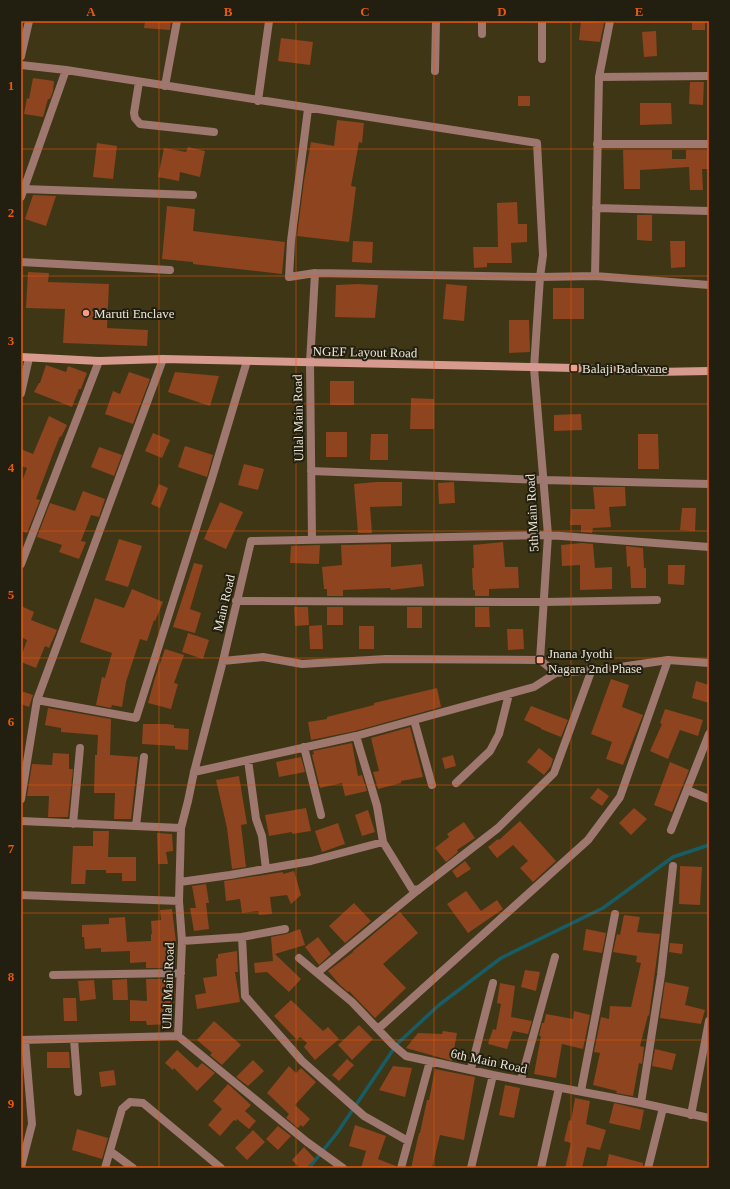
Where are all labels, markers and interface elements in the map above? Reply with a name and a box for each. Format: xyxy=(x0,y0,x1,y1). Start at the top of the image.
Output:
text: A xyxy=(86,4,96,19)
text: B xyxy=(224,4,233,19)
text: C xyxy=(360,4,370,19)
text: D xyxy=(497,4,507,19)
text: E xyxy=(635,4,643,19)
text: 1 xyxy=(8,78,14,93)
text: 2 xyxy=(8,205,14,220)
place label: Maruti Enclave xyxy=(94,306,175,321)
marker: Maruti Enclave xyxy=(81,308,91,318)
text: 3 xyxy=(8,333,15,348)
street label: NGEF Layout Road xyxy=(313,344,418,360)
place label: Balaji Badavane xyxy=(582,361,668,376)
marker: Balaji Badavane xyxy=(569,363,579,373)
street label: Ullal Main Road xyxy=(290,374,306,462)
text: 4 xyxy=(8,460,15,475)
street label: 5th Main Road xyxy=(522,473,542,552)
street label: Main Road xyxy=(210,573,238,633)
text: 5 xyxy=(8,587,15,602)
place label: Jnana Jyothi Nagara 2nd Phase xyxy=(548,646,642,676)
marker: Jnana Jyothi Nagara 2nd Phase xyxy=(535,655,545,665)
text: 6 xyxy=(8,714,15,729)
text: 7 xyxy=(8,841,15,856)
street label: Ullal Main Road xyxy=(159,942,177,1030)
text: 8 xyxy=(8,969,15,984)
street label: 6th Main Road xyxy=(449,1046,529,1077)
text: 9 xyxy=(8,1096,15,1111)

